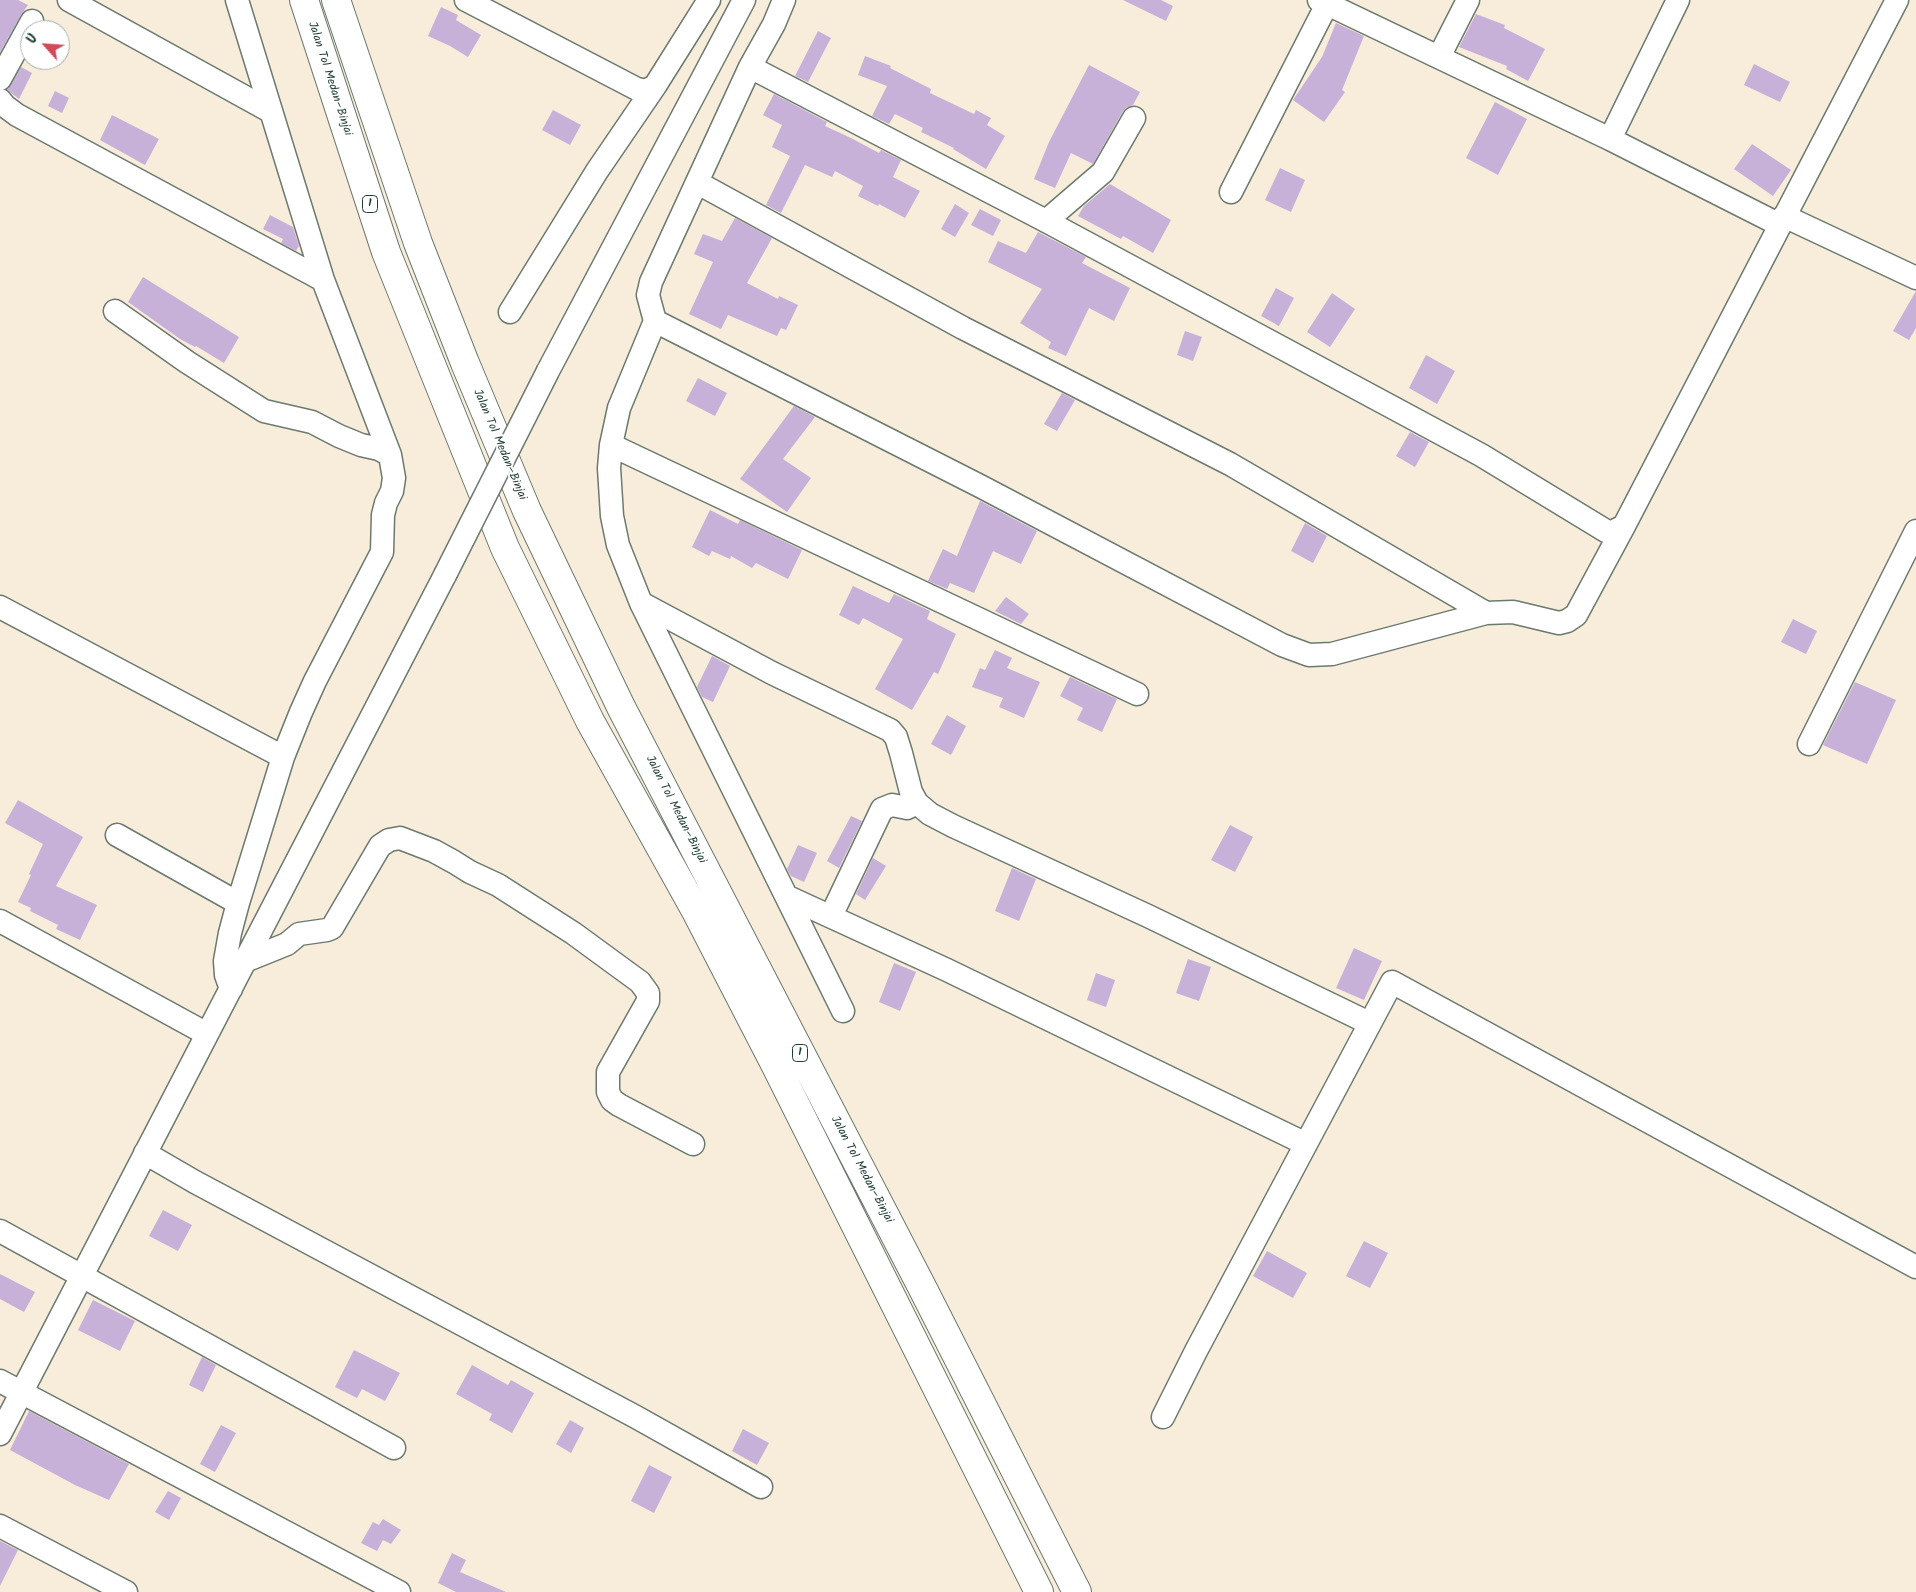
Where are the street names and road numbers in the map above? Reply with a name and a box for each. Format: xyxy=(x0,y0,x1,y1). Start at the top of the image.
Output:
street label: Jalan Tol Medan–Binjai xyxy=(304,20,354,138)
road number: 1 xyxy=(362,195,378,212)
street label: Jalan Tol Medan–Binjai xyxy=(469,387,529,503)
street label: Jalan Tol Medan–Binjai xyxy=(642,754,708,866)
road number: 1 xyxy=(792,1044,808,1062)
street label: Jalan Tol Medan–Binjai xyxy=(827,1114,895,1226)

